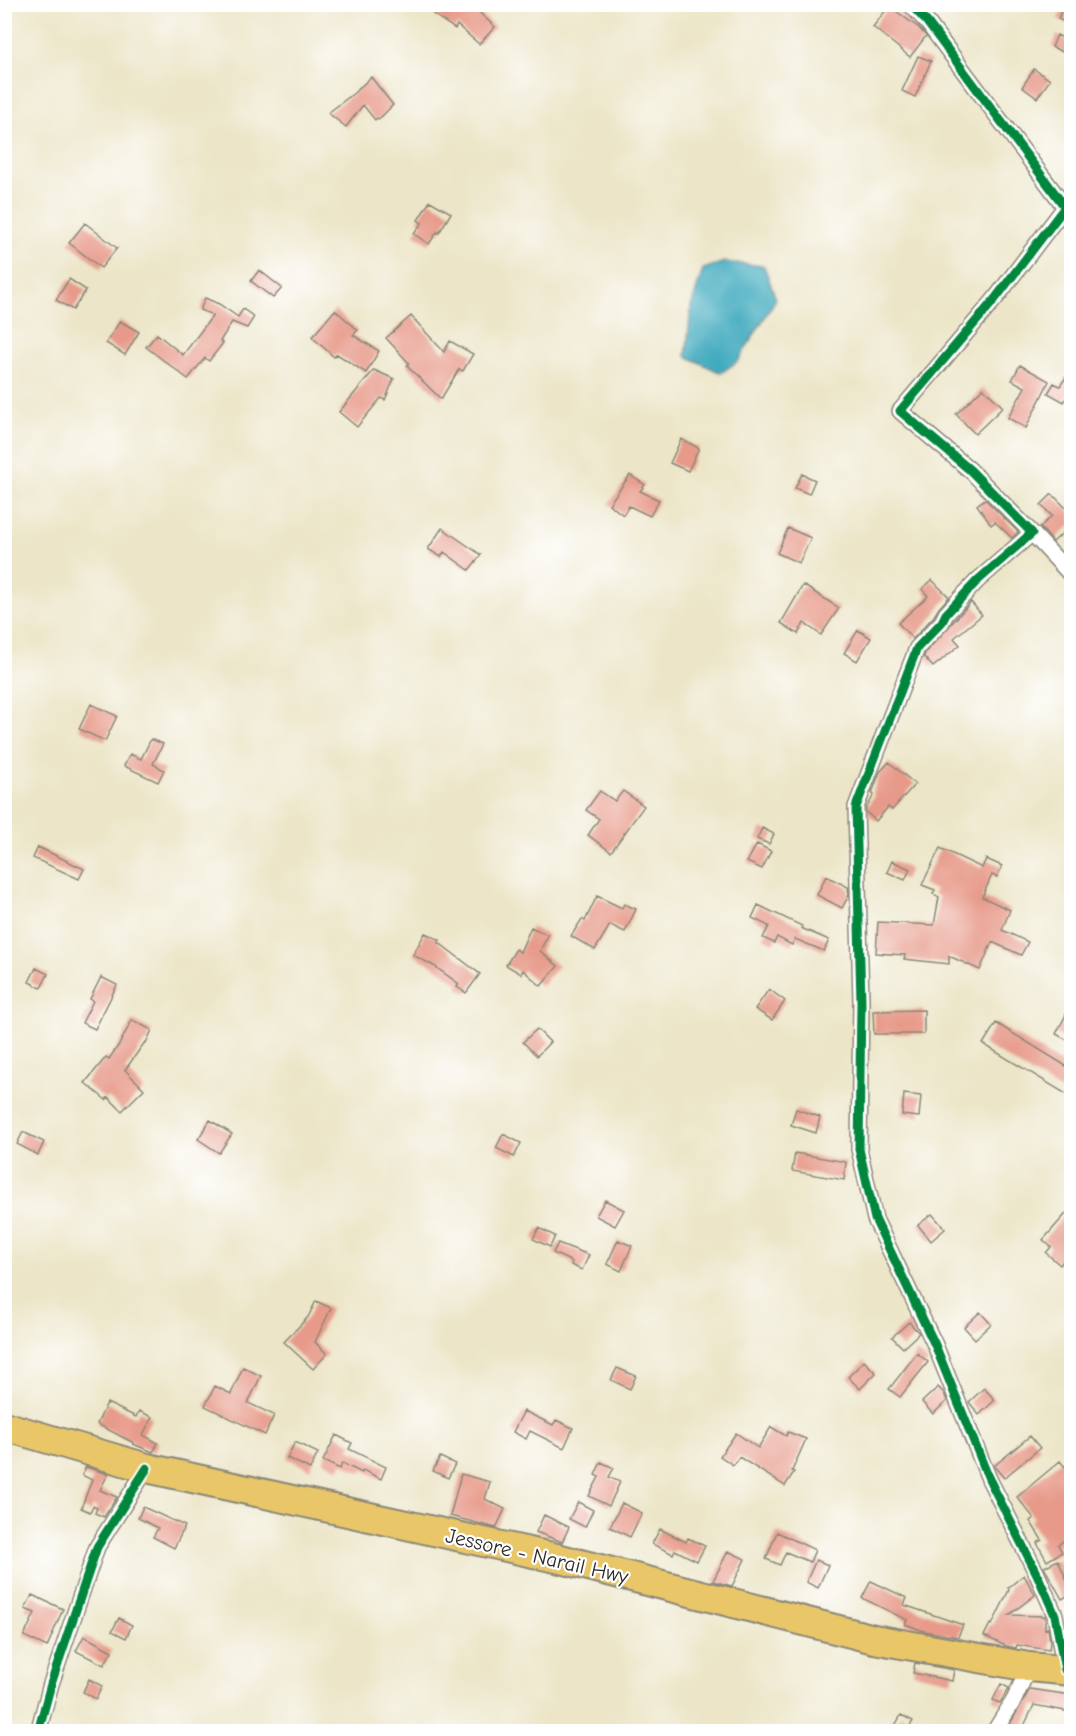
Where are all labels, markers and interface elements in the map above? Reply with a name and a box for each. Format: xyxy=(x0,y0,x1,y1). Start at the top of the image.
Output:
street label: Jessore - Narail Hwy xyxy=(443,1523,631,1589)

